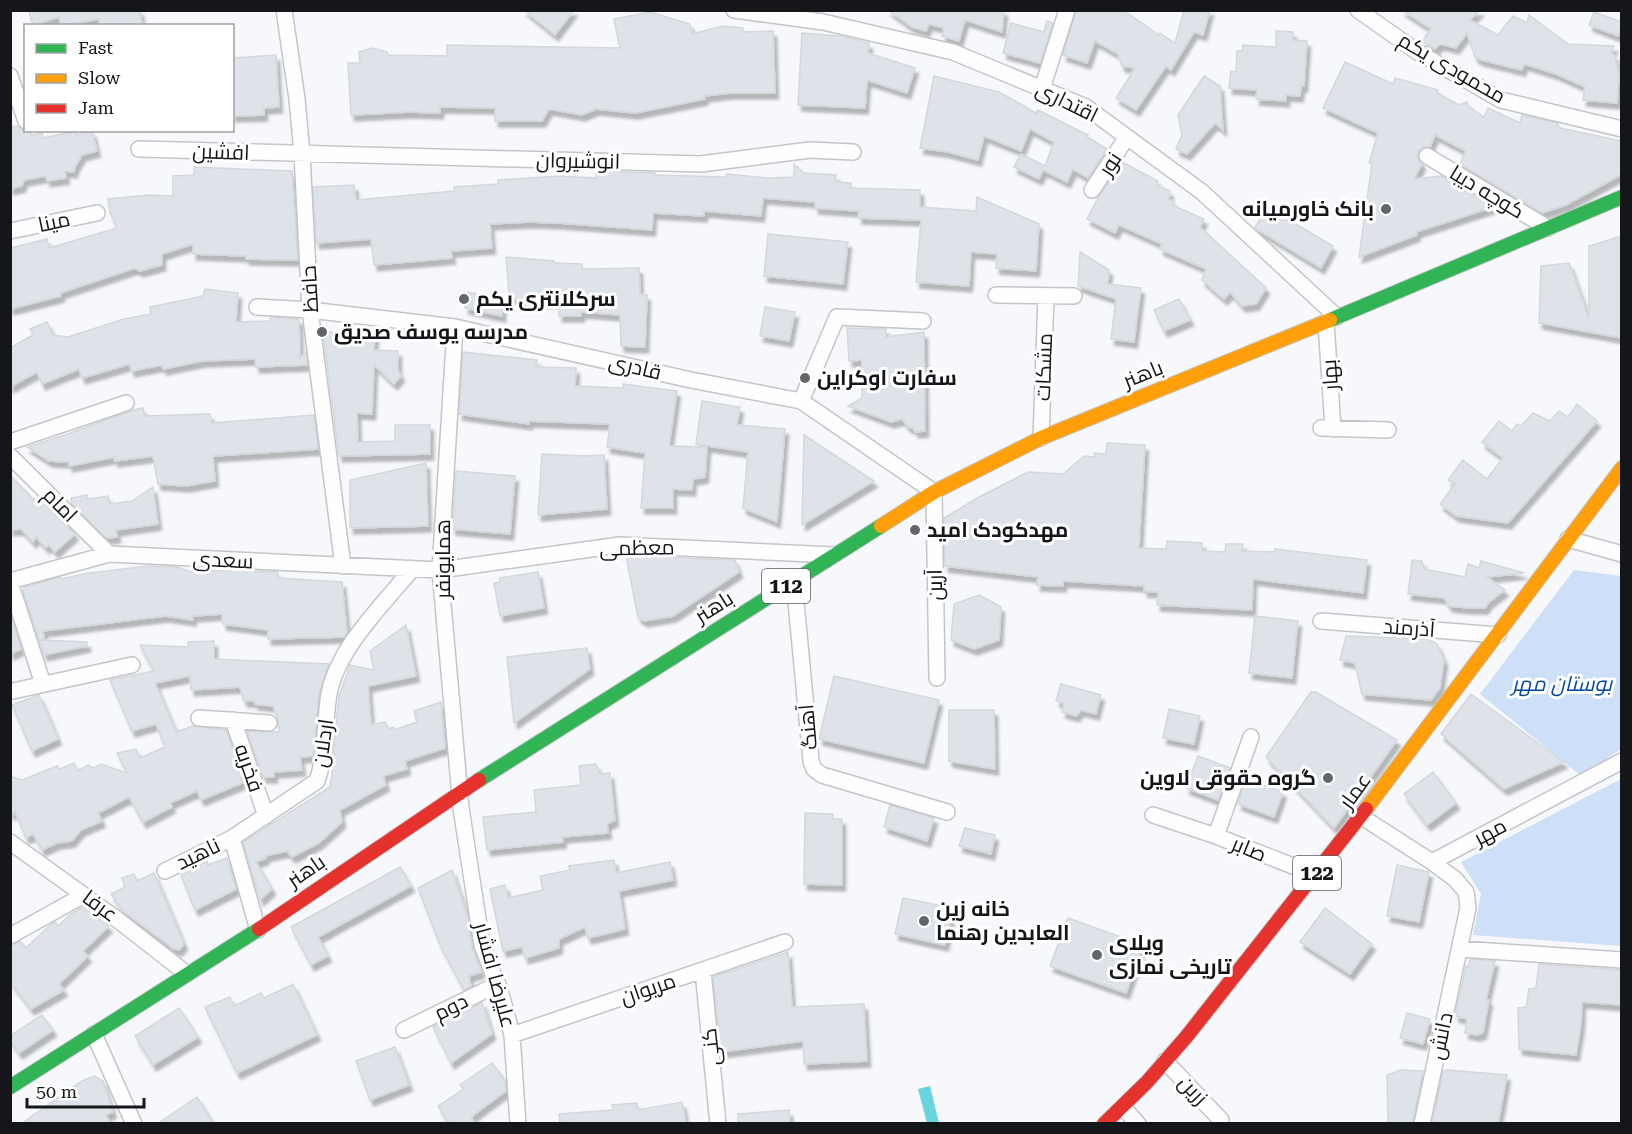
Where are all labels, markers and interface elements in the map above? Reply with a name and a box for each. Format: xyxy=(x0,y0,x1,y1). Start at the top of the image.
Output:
legend xyxy=(24,24,234,132)
street label: محمودی یکم xyxy=(1393,28,1510,110)
text: Fast xyxy=(78,37,113,58)
text: Slow xyxy=(78,67,120,88)
street label: اقتداری xyxy=(1032,77,1102,128)
text: Jam xyxy=(78,97,114,118)
street label: افشین xyxy=(192,139,250,166)
street label: انوشیروان xyxy=(536,148,620,175)
street label: نور xyxy=(1093,148,1126,181)
street label: کوچه دیبا xyxy=(1444,160,1529,225)
place label: بانک خاورمیانه xyxy=(1242,197,1374,222)
marker: بانک خاورمیانه xyxy=(1379,202,1393,216)
street label: مینا xyxy=(36,207,72,237)
street label: حافظ xyxy=(297,265,323,313)
place label: سرکلانتری یکم xyxy=(476,287,616,313)
marker: سرکلانتری یکم xyxy=(457,292,471,306)
place label: مدرسه یوسف صدیق xyxy=(334,320,528,345)
marker: مدرسه یوسف صدیق xyxy=(315,325,329,339)
street label: مشکات xyxy=(1031,333,1057,401)
street label: قادری xyxy=(606,349,664,386)
street label: باهنر xyxy=(1119,355,1167,393)
street label: بهار xyxy=(1317,359,1344,392)
place label: سفارت اوکراین xyxy=(817,366,957,391)
marker: سفارت اوکراین xyxy=(798,371,812,385)
street label: امام xyxy=(36,483,82,529)
place label: مهدکودک امید xyxy=(927,518,1068,543)
street label: همایونفر xyxy=(431,519,455,600)
marker: مهدکودک امید xyxy=(908,523,922,537)
street label: معظمی xyxy=(599,535,675,562)
street label: سعدی xyxy=(192,546,254,575)
road number: 112 xyxy=(762,569,810,603)
street label: آرین xyxy=(923,569,948,601)
street label: باهنر xyxy=(689,586,738,629)
street label: آذرمند xyxy=(1382,614,1436,642)
park label: بوستان مهر xyxy=(1509,672,1614,697)
street label: آهنگ xyxy=(794,703,822,751)
street label: اردلان xyxy=(308,717,339,769)
street label: فخریه xyxy=(230,741,268,795)
place label: گروه حقوقی لاوین xyxy=(1140,766,1316,791)
street label: عمار xyxy=(1333,768,1376,814)
marker: گروه حقوقی لاوین xyxy=(1321,771,1335,785)
street label: مهر xyxy=(1469,814,1511,852)
street label: صابر xyxy=(1227,831,1270,867)
street label: ناهید xyxy=(172,833,224,875)
street label: باهنر xyxy=(281,850,330,893)
road number: 122 xyxy=(1293,856,1341,890)
street label: عرفا xyxy=(78,885,122,927)
place label: خانه زین العابدین رهنما xyxy=(936,897,1069,945)
marker: خانه زین العابدین رهنما xyxy=(917,914,931,928)
street label: علیرضا افشار xyxy=(469,919,521,1030)
place label: ویلای تاریخی نمازی xyxy=(1109,931,1233,979)
marker: ویلای تاریخی نمازی xyxy=(1090,948,1104,962)
street label: مریوان xyxy=(617,968,679,1011)
street label: دوم xyxy=(430,989,473,1027)
street label: دانش xyxy=(1424,1010,1459,1062)
street label: کنی xyxy=(697,1027,726,1067)
street label: زرین xyxy=(1173,1070,1213,1110)
scale bar xyxy=(27,1071,144,1109)
text: 50 m xyxy=(36,1081,77,1102)

